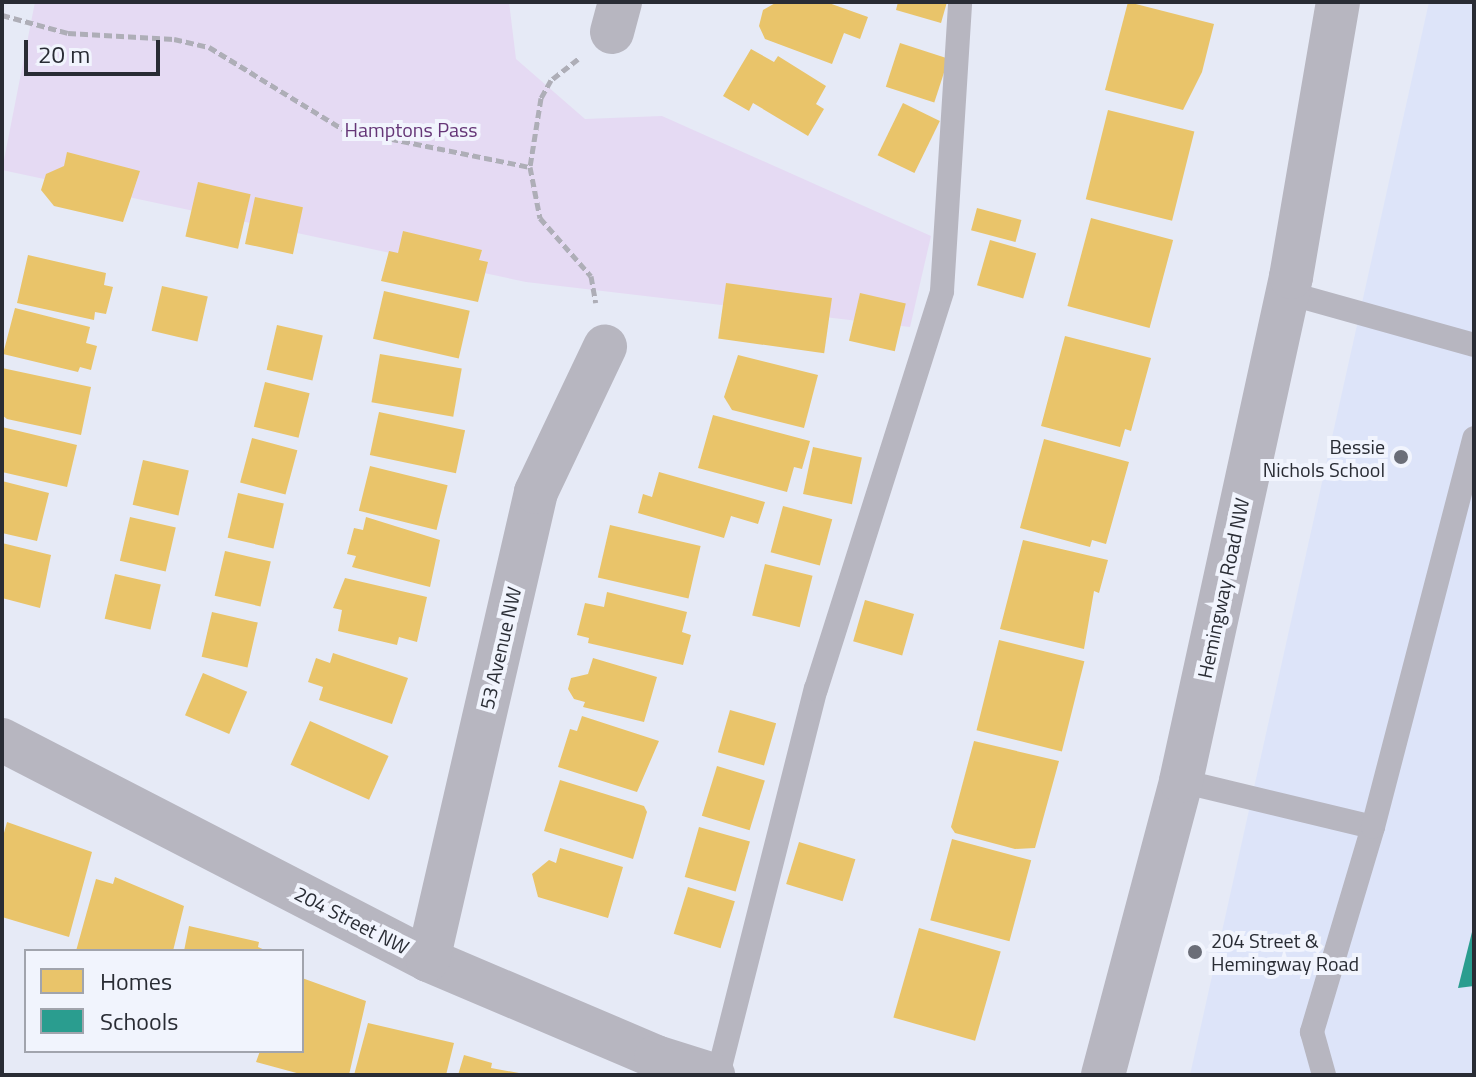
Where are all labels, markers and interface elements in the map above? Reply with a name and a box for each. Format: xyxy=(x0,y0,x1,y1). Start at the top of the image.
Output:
scale bar xyxy=(28,24,164,74)
text: 20 m xyxy=(38,36,90,72)
park label: Hamptons Pass xyxy=(344,117,478,141)
place label: Bessie Nichols School xyxy=(1263,434,1385,481)
marker: Bessie Nichols School xyxy=(1392,448,1410,466)
street label: Hemingway Road NW xyxy=(1192,496,1254,680)
street label: 53 Avenue NW xyxy=(474,584,526,712)
street label: 204 Street NW xyxy=(291,881,413,959)
place label: 204 Street & Hemingway Road xyxy=(1211,928,1359,975)
marker: 204 Street & Hemingway Road xyxy=(1186,943,1204,961)
legend xyxy=(24,949,304,1053)
text: Homes xyxy=(100,963,172,999)
text: Schools xyxy=(100,1003,178,1039)

